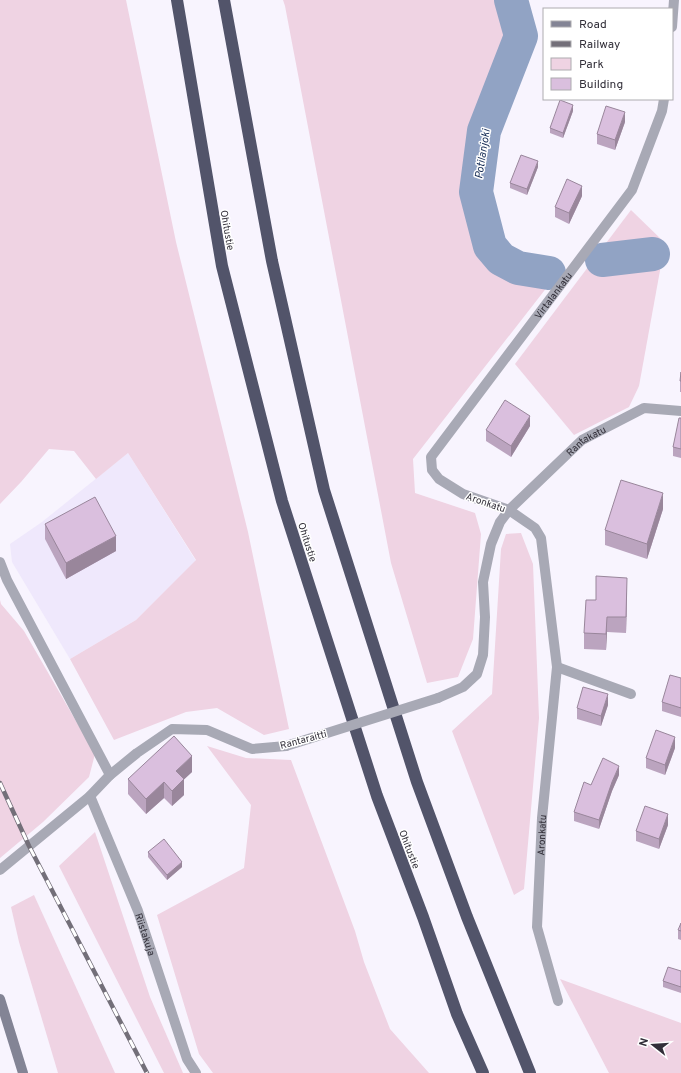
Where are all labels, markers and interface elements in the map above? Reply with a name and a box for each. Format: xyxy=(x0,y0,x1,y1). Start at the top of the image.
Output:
legend xyxy=(543,8,673,100)
text: Road xyxy=(579,17,607,33)
text: Railway xyxy=(579,37,620,53)
text: Park xyxy=(579,57,604,73)
text: Building xyxy=(579,77,623,93)
water label: Potilanjoki xyxy=(472,127,494,180)
street label: Ohitustie xyxy=(217,209,236,251)
street label: Virtalankatu xyxy=(532,270,576,322)
street label: Rantakatu xyxy=(564,424,608,460)
street label: Aronkatu xyxy=(464,491,507,516)
street label: Ohitustie xyxy=(294,521,319,564)
street label: Rantaraitti xyxy=(279,728,328,753)
street label: Aronkatu xyxy=(535,814,550,856)
street label: Ohitustie xyxy=(395,828,422,871)
street label: Riistakuja xyxy=(131,912,157,958)
north arrow xyxy=(633,1025,673,1065)
text: N xyxy=(637,1037,652,1048)

